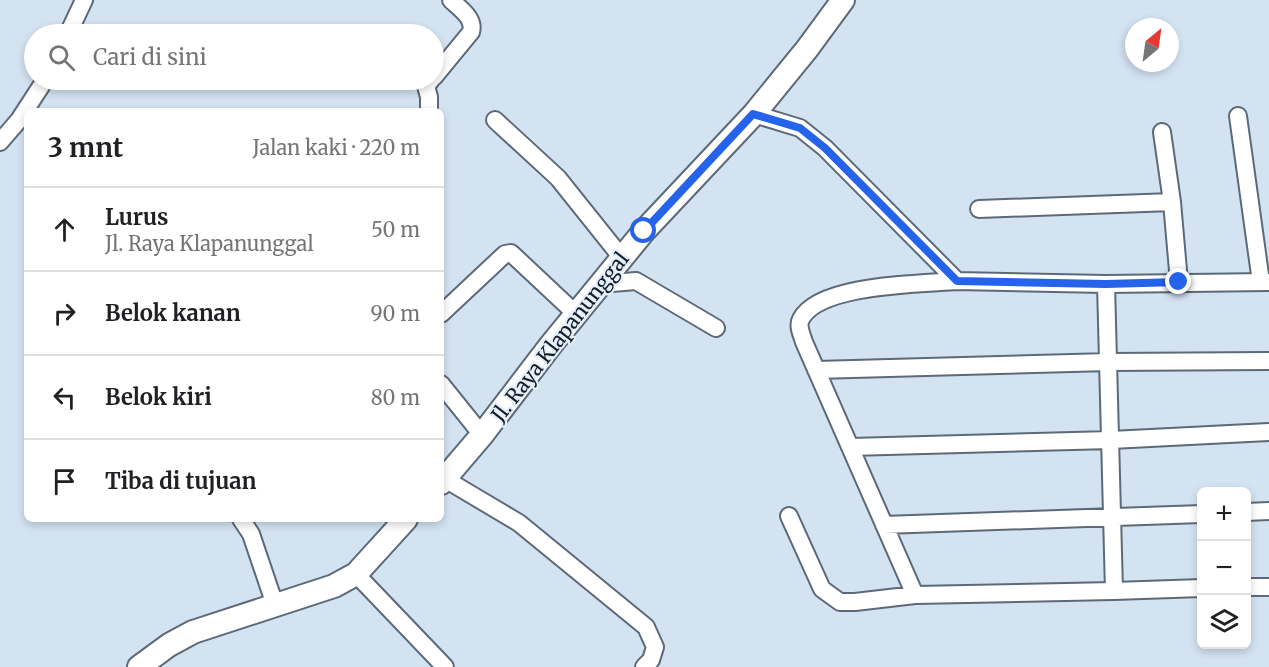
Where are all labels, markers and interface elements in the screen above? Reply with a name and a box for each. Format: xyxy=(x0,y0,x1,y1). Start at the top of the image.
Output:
north arrow xyxy=(1125,18,1179,72)
search box xyxy=(24,24,444,90)
icon: search xyxy=(45,41,78,74)
text: Cari di sini xyxy=(93,43,207,71)
text: 3 mnt xyxy=(48,131,123,164)
text: Jalan kaki · 220 m xyxy=(253,135,420,160)
text: Lurus xyxy=(105,203,168,231)
icon: ahead xyxy=(48,213,81,246)
text: 50 m xyxy=(371,217,420,242)
route start xyxy=(630,217,656,243)
text: Jl. Raya Klapanunggal xyxy=(105,231,314,256)
street label: Jl. Raya Klapanunggal xyxy=(485,247,634,427)
route end xyxy=(1165,268,1191,294)
icon: right xyxy=(48,297,81,330)
text: Belok kanan xyxy=(105,299,241,327)
text: 90 m xyxy=(370,301,420,326)
icon: left xyxy=(48,381,81,414)
text: Belok kiri xyxy=(105,383,212,411)
text: 80 m xyxy=(371,385,420,410)
icon: arrive xyxy=(48,465,81,498)
text: Tiba di tujuan xyxy=(105,467,256,495)
map controls xyxy=(1197,487,1251,649)
button: + xyxy=(1197,487,1251,541)
button: − xyxy=(1197,541,1251,595)
button: layers xyxy=(1197,595,1251,649)

